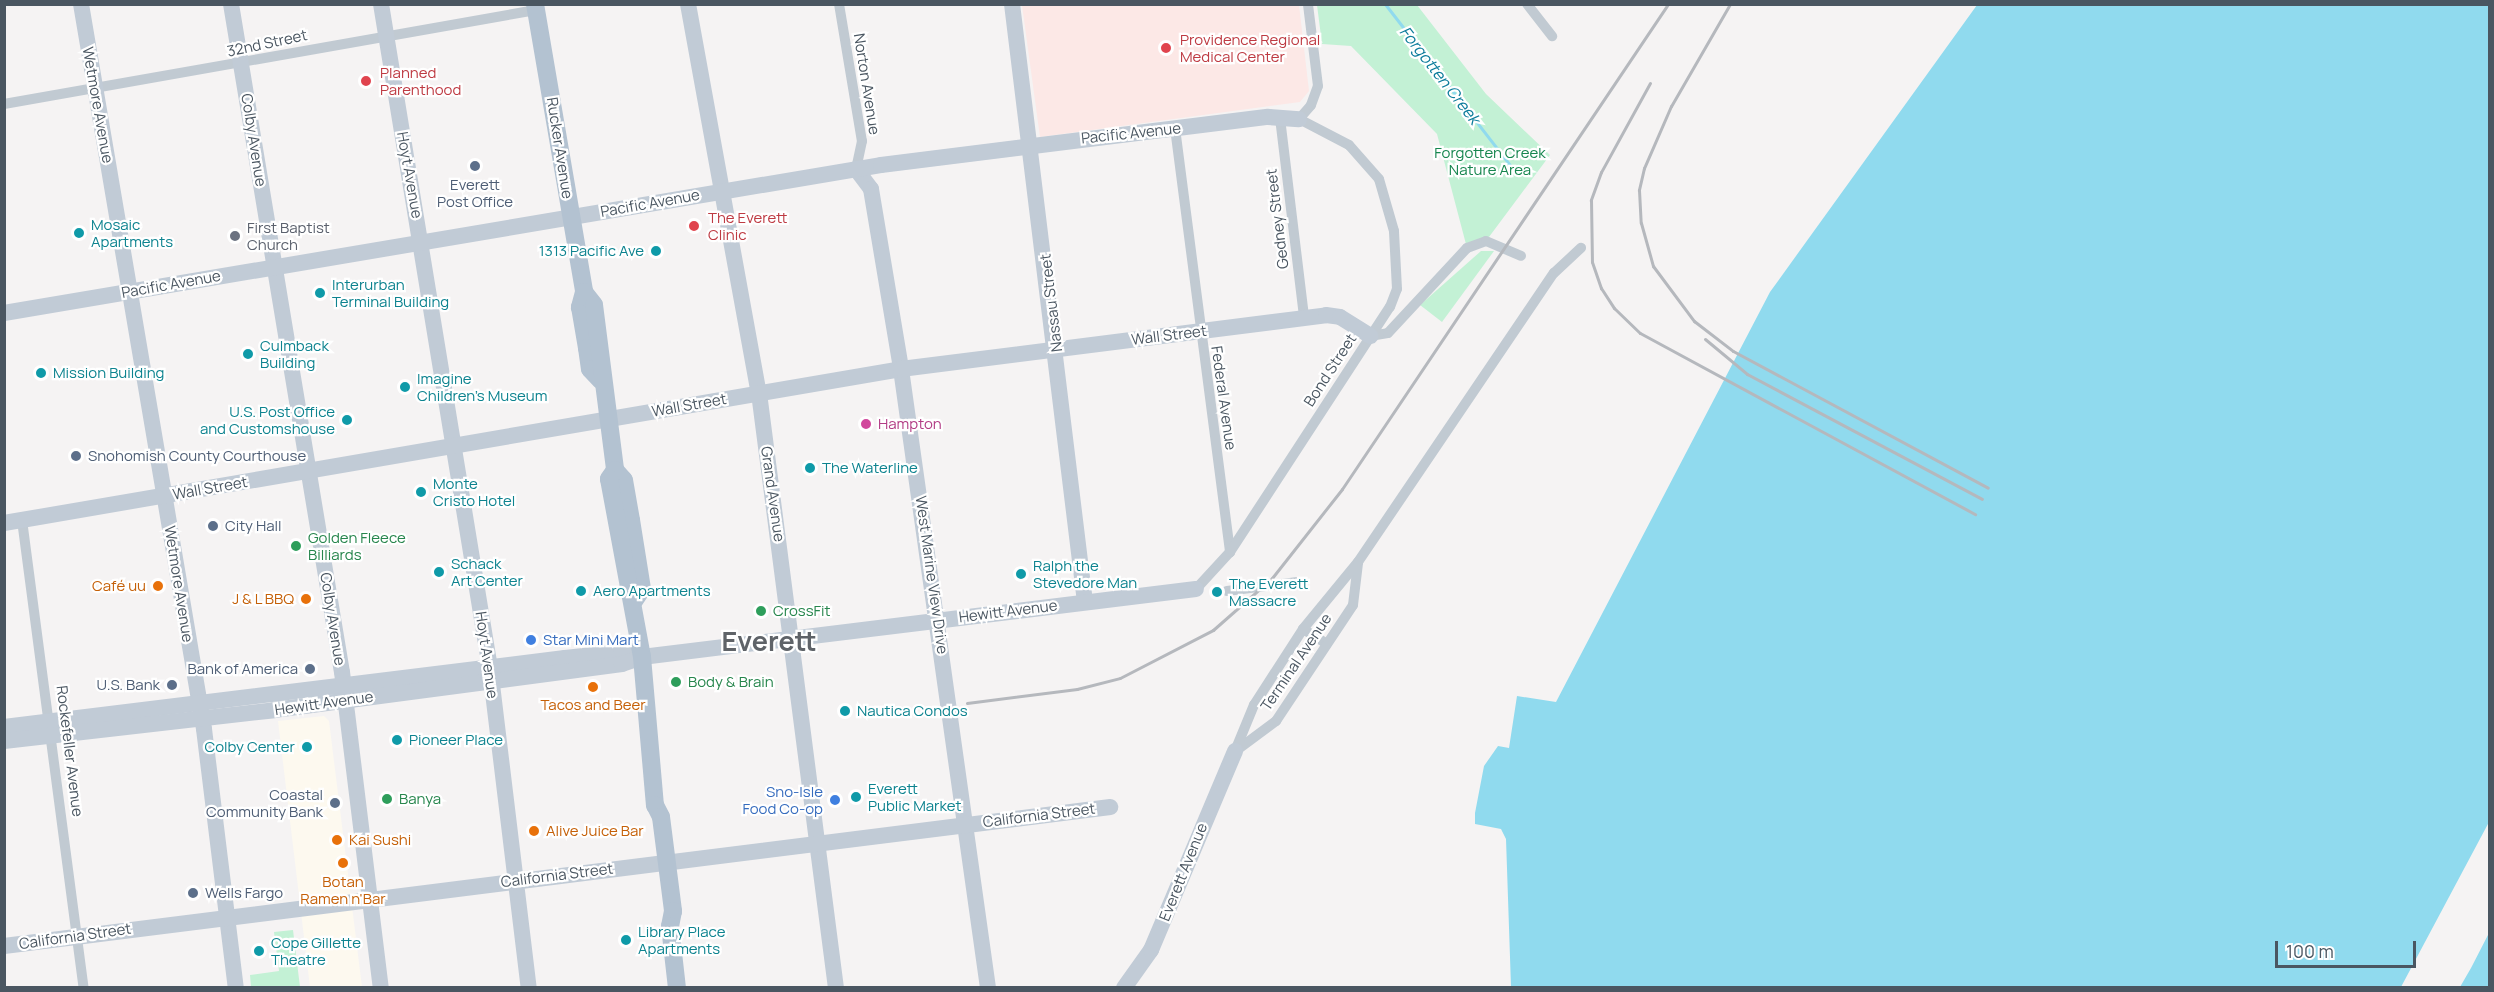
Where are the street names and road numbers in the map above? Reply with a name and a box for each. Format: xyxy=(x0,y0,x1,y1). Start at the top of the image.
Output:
street label: 32nd Street xyxy=(225,26,309,60)
street label: Norton Avenue xyxy=(850,32,884,136)
street label: Wetmore Avenue xyxy=(79,45,117,165)
street label: Colby Avenue xyxy=(238,92,270,188)
street label: Rucker Avenue xyxy=(543,96,577,200)
street label: Pacific Avenue xyxy=(1080,119,1182,147)
street label: Hoyt Avenue xyxy=(394,130,426,220)
street label: Gedney Street xyxy=(1262,168,1292,270)
street label: Pacific Avenue xyxy=(599,185,701,221)
street label: Nassau Street xyxy=(1036,253,1066,353)
street label: Pacific Avenue xyxy=(120,266,222,302)
street label: Wall Street xyxy=(1130,321,1208,349)
street label: Bond Street xyxy=(1300,330,1360,410)
street label: Federal Avenue xyxy=(1208,345,1240,451)
street label: Wall Street xyxy=(650,390,728,420)
street label: Grand Avenue xyxy=(757,445,789,543)
street label: Wall Street xyxy=(171,473,249,503)
street label: West Marine View Drive xyxy=(912,495,952,655)
street label: Wetmore Avenue xyxy=(161,524,197,644)
street label: Colby Avenue xyxy=(317,571,349,667)
street label: Hewitt Avenue xyxy=(958,596,1058,626)
street label: Hoyt Avenue xyxy=(472,610,502,700)
street label: Terminal Avenue xyxy=(1257,610,1335,714)
street label: Rockefeller Avenue xyxy=(53,684,87,818)
street label: Hewitt Avenue xyxy=(274,687,374,719)
street label: California Street xyxy=(982,799,1096,831)
street label: Everett Avenue xyxy=(1155,820,1211,924)
street label: California Street xyxy=(500,859,614,891)
street label: California Street xyxy=(18,919,132,953)

